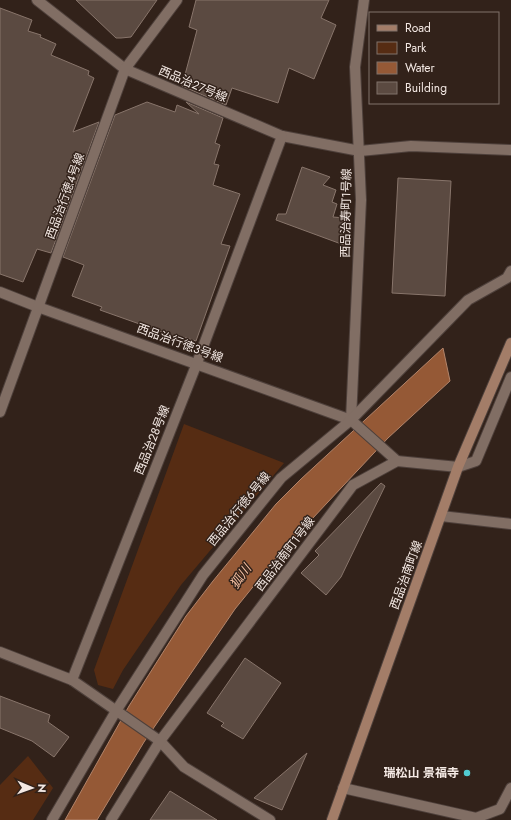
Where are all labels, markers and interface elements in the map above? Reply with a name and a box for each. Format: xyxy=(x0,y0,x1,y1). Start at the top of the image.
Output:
legend xyxy=(369,12,499,104)
text: Road xyxy=(405,19,431,37)
text: Park xyxy=(405,39,427,57)
text: Water xyxy=(405,59,436,77)
street label: 西品治27号線 xyxy=(156,61,230,107)
text: Building xyxy=(405,79,447,97)
street label: 西品治行徳4号線 xyxy=(41,150,89,242)
street label: 西品治寿町1号線 xyxy=(336,168,356,258)
street label: 西品治行徳3号線 xyxy=(134,319,226,367)
street label: 西品治28号線 xyxy=(130,403,174,477)
street label: 西品治行徳6号線 xyxy=(203,468,275,550)
street label: 西品治南町1号線 xyxy=(251,513,319,595)
street label: 西品治南町線 xyxy=(385,538,427,612)
water label: 狐川 xyxy=(225,559,257,592)
place label: 瑞松山 景福寺 xyxy=(383,764,459,782)
north arrow xyxy=(12,768,52,808)
marker: 瑞松山 景福寺 xyxy=(462,768,472,778)
text: N xyxy=(34,784,50,793)

